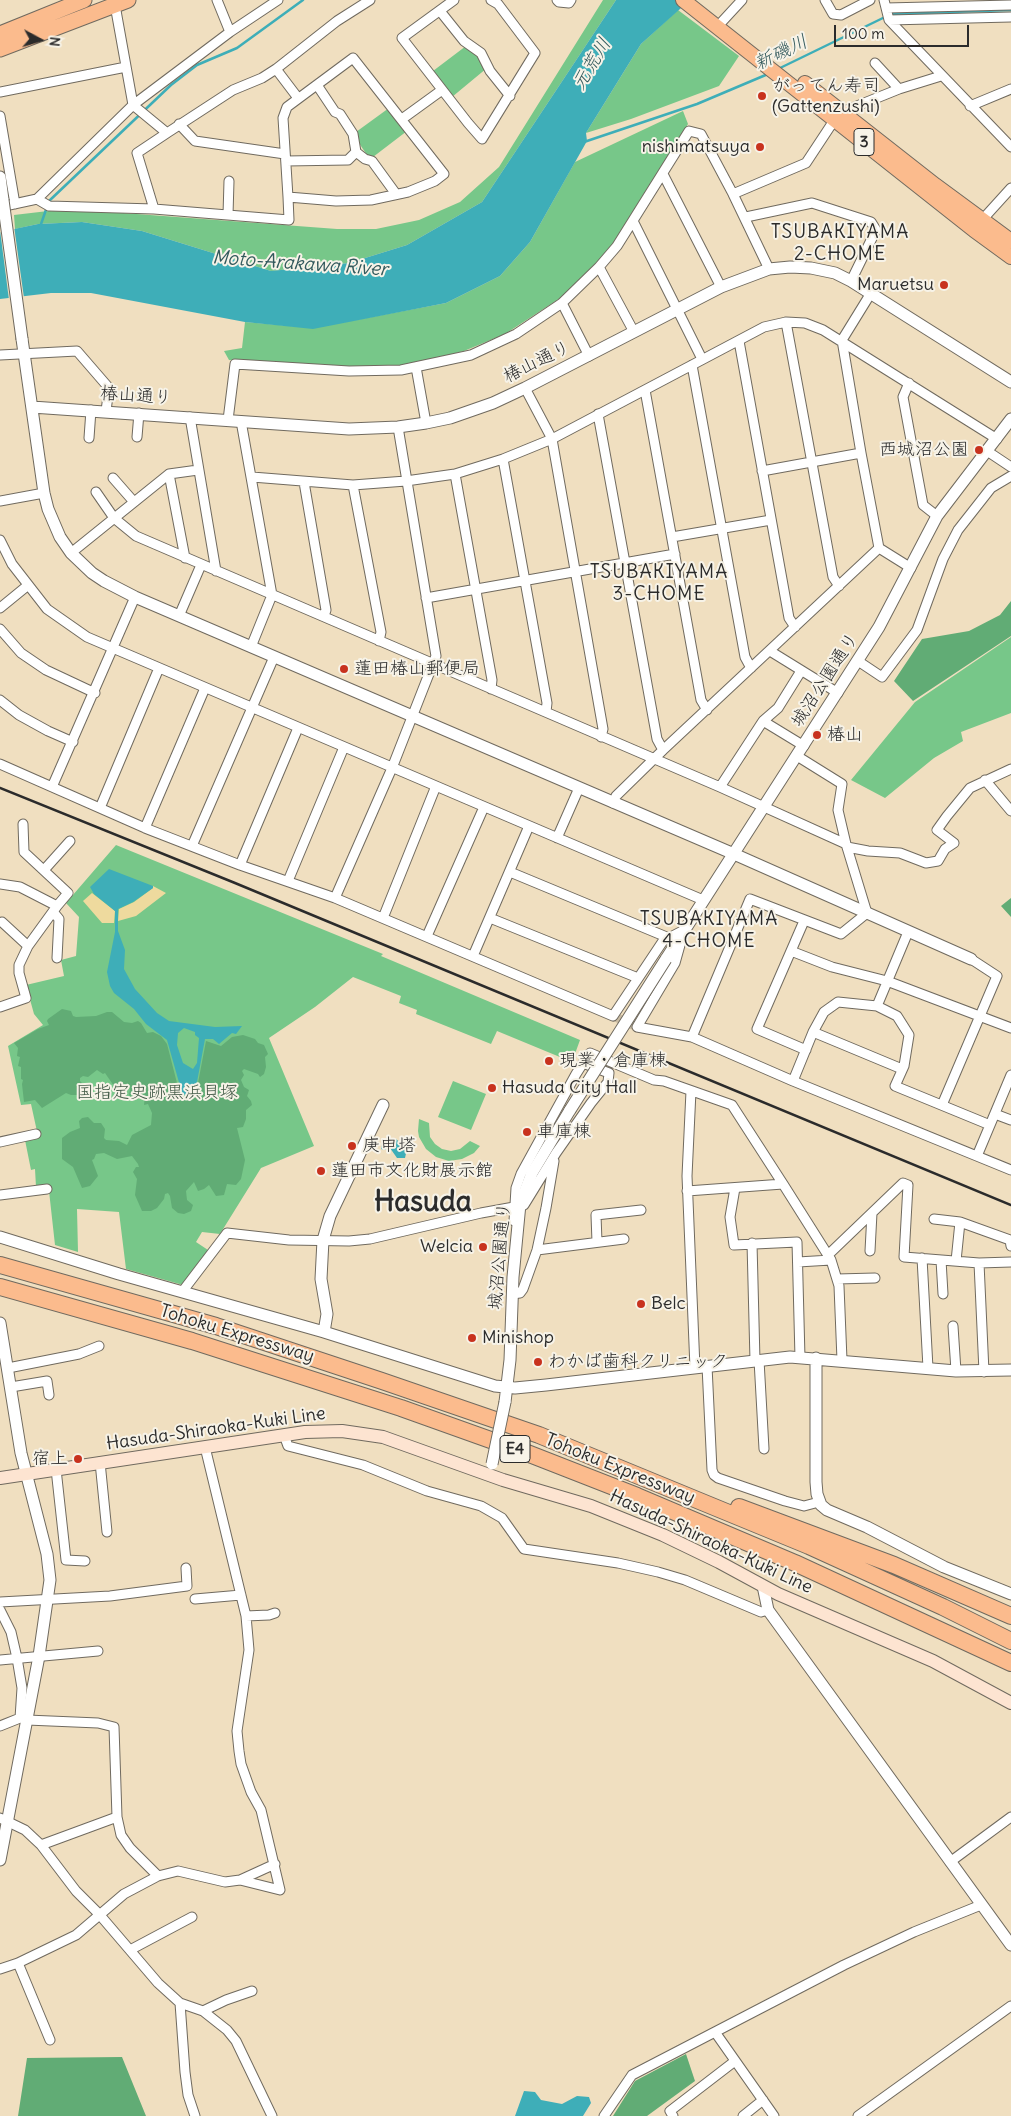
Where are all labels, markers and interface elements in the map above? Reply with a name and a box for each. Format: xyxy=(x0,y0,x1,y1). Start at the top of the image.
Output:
north arrow xyxy=(15,15,65,65)
scale bar xyxy=(836,15,971,47)
text: 100 m xyxy=(842,24,884,43)
water label: 新磯川 xyxy=(750,30,812,76)
water label: 元荒川 xyxy=(568,34,616,94)
text: N xyxy=(45,36,64,47)
place label: がってん寿司 (Gattenzushi) xyxy=(772,75,880,118)
marker: がってん寿司 (Gattenzushi) xyxy=(756,90,768,102)
road number: 3 xyxy=(854,128,874,156)
place label: nishimatsuya xyxy=(642,136,750,158)
marker: nishimatsuya xyxy=(754,141,766,153)
district label: TSUBAKIYAMA 2-CHOME xyxy=(769,222,911,266)
water label: Moto-Arakawa River xyxy=(211,246,389,282)
place label: Maruetsu xyxy=(857,274,934,296)
marker: Maruetsu xyxy=(938,279,950,291)
street label: 椿山通り xyxy=(500,337,574,387)
street label: 椿山通り xyxy=(99,383,173,409)
place label: 西城沼公園 xyxy=(879,439,969,461)
marker: 西城沼公園 xyxy=(973,444,985,456)
district label: TSUBAKIYAMA 3-CHOME xyxy=(588,562,730,606)
street label: 城沼公園通り xyxy=(787,629,863,731)
place label: 蓮田椿山郵便局 xyxy=(354,658,480,680)
marker: 蓮田椿山郵便局 xyxy=(338,663,350,675)
place label: 椿山 xyxy=(827,724,863,746)
marker: 椿山 xyxy=(811,729,823,741)
district label: TSUBAKIYAMA 4-CHOME xyxy=(638,909,780,953)
place label: 現業・倉庫棟 xyxy=(559,1050,667,1072)
marker: 現業・倉庫棟 xyxy=(543,1055,555,1067)
place label: Hasuda City Hall xyxy=(502,1077,637,1099)
park label: 国指定史跡黒浜貝塚 xyxy=(76,1082,238,1104)
marker: Hasuda City Hall xyxy=(486,1082,498,1094)
place label: 車庫棟 xyxy=(537,1121,591,1143)
marker: 車庫棟 xyxy=(521,1126,533,1138)
place label: 庚申塔 xyxy=(362,1135,416,1157)
marker: 庚申塔 xyxy=(346,1140,358,1152)
place label: 蓮田市文化財展示館 xyxy=(331,1160,493,1182)
marker: 蓮田市文化財展示館 xyxy=(315,1165,327,1177)
district label: Hasuda xyxy=(374,1186,472,1220)
street label: 城沼公園通り xyxy=(485,1201,515,1311)
place label: Welcia xyxy=(420,1236,473,1258)
marker: Welcia xyxy=(477,1241,489,1253)
place label: Belc xyxy=(651,1293,686,1315)
marker: Belc xyxy=(635,1298,647,1310)
street label: Tohoku Expressway xyxy=(157,1300,317,1368)
place label: Minishop xyxy=(482,1327,554,1349)
marker: Minishop xyxy=(466,1332,478,1344)
place label: わかば歯科クリニック xyxy=(548,1351,728,1373)
marker: わかば歯科クリニック xyxy=(532,1356,544,1368)
street label: Hasuda-Shiraoka-Kuki Line xyxy=(105,1403,327,1455)
street label: Tohoku Expressway xyxy=(542,1429,698,1509)
road number: E4 xyxy=(500,1436,530,1462)
place label: 宿上 xyxy=(32,1448,68,1470)
marker: 宿上 xyxy=(72,1453,84,1465)
street label: Hasuda-Shiraoka-Kuki Line xyxy=(606,1485,816,1599)

